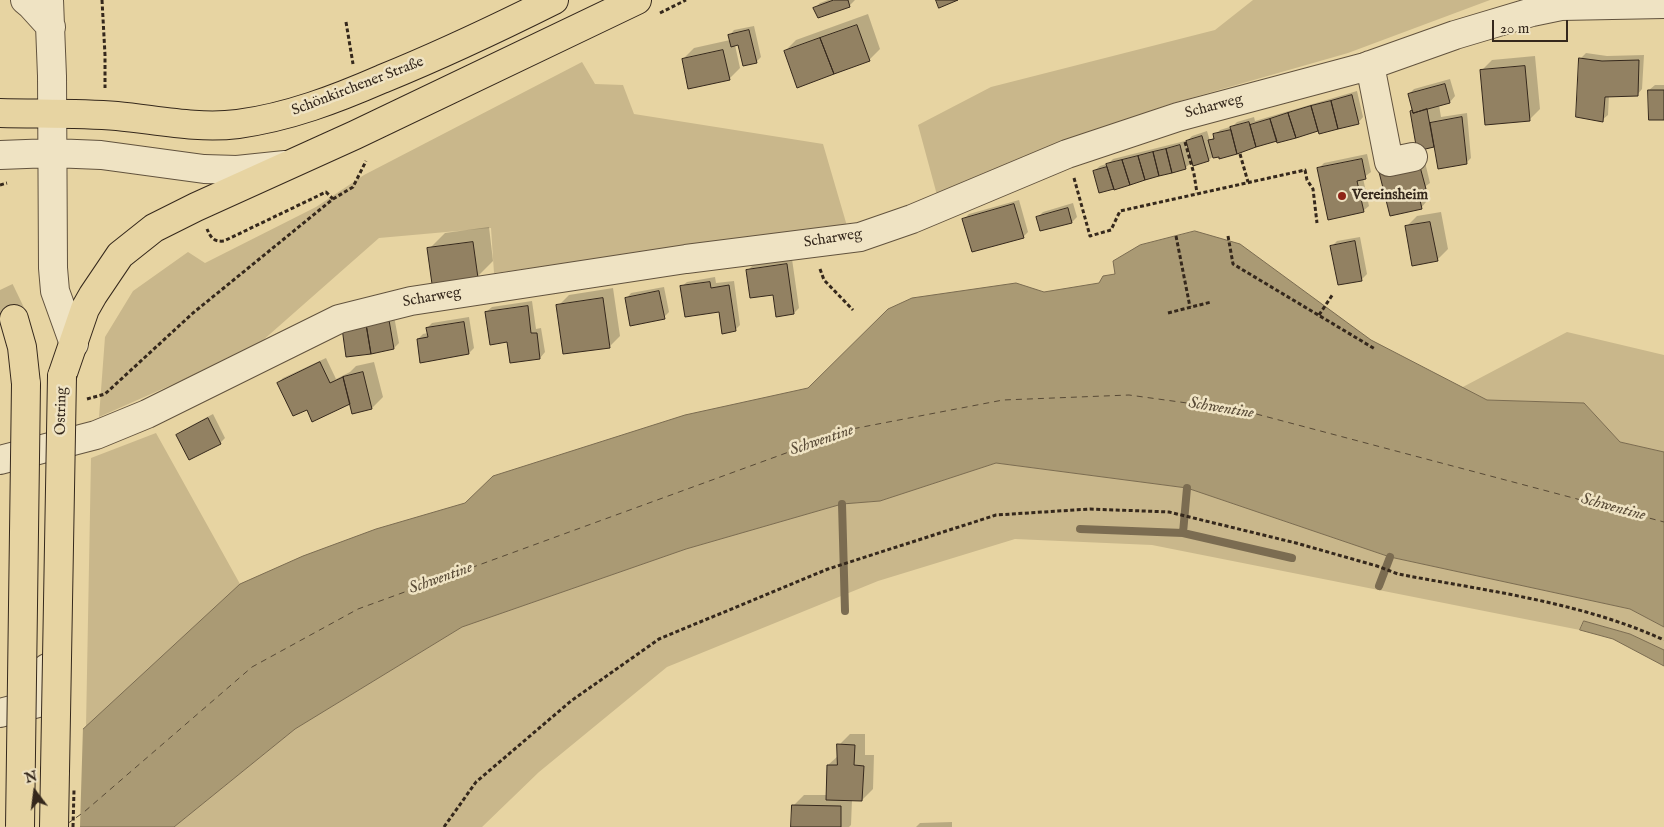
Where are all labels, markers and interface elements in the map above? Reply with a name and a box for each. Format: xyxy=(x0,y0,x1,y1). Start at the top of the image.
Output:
scale bar xyxy=(1494,10,1570,42)
text: 20 m xyxy=(1500,19,1529,38)
street label: Schönkirchener Straße xyxy=(289,54,427,120)
street label: Scharweg xyxy=(1183,91,1245,123)
place label: Vereinsheim xyxy=(1352,187,1428,205)
marker: Vereinsheim xyxy=(1336,190,1348,202)
street label: Scharweg xyxy=(802,226,864,252)
street label: Scharweg xyxy=(401,284,463,312)
street label: Ostring xyxy=(53,387,71,435)
water label: Schwentine xyxy=(1187,394,1255,424)
water label: Schwentine xyxy=(788,421,856,461)
water label: Schwentine xyxy=(1579,490,1647,526)
water label: Schwentine xyxy=(407,559,475,599)
north arrow xyxy=(10,767,60,817)
text: N xyxy=(23,767,39,788)

